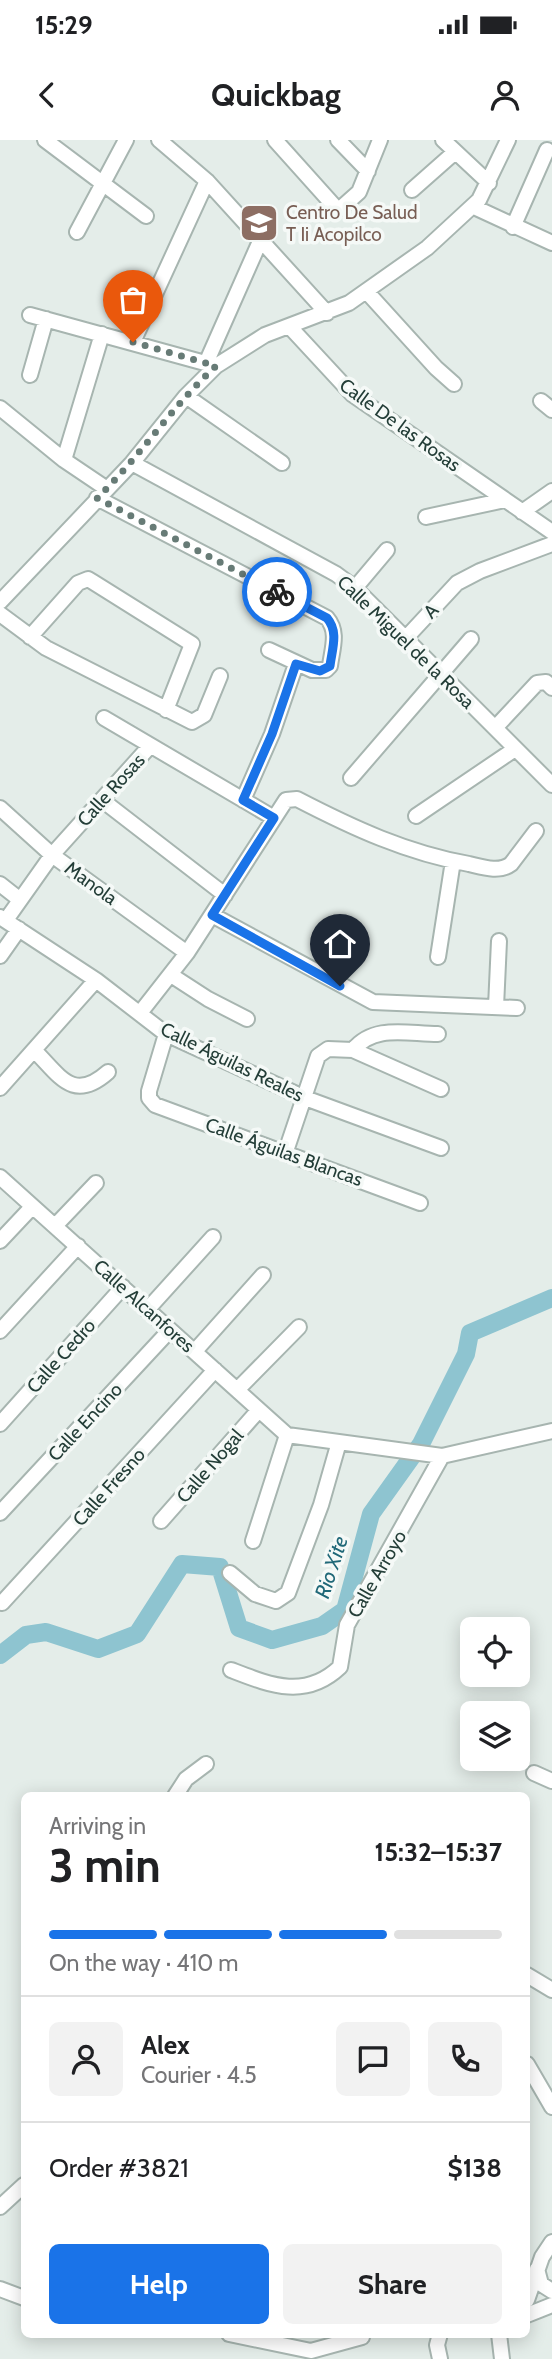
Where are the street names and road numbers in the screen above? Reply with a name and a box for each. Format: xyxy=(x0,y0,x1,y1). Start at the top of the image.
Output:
street label: Calle De las Rosas xyxy=(335,374,465,477)
street label: Calle Miguel de la Rosa xyxy=(333,571,479,713)
street label: A xyxy=(419,599,444,623)
street label: Calle Rosas xyxy=(72,749,150,831)
street label: Manola xyxy=(60,856,122,910)
street label: Calle Águilas Reales xyxy=(157,1016,308,1107)
street label: Calle Águilas Blancas xyxy=(202,1112,366,1191)
street label: Calle Alcanfores xyxy=(89,1255,199,1357)
street label: Calle Cedro xyxy=(22,1314,100,1398)
street label: Calle Encino xyxy=(43,1378,127,1466)
street label: Calle Nogal xyxy=(172,1424,249,1508)
street label: Calle Fresno xyxy=(68,1443,150,1531)
street label: Calle Arroyo xyxy=(343,1526,411,1622)

